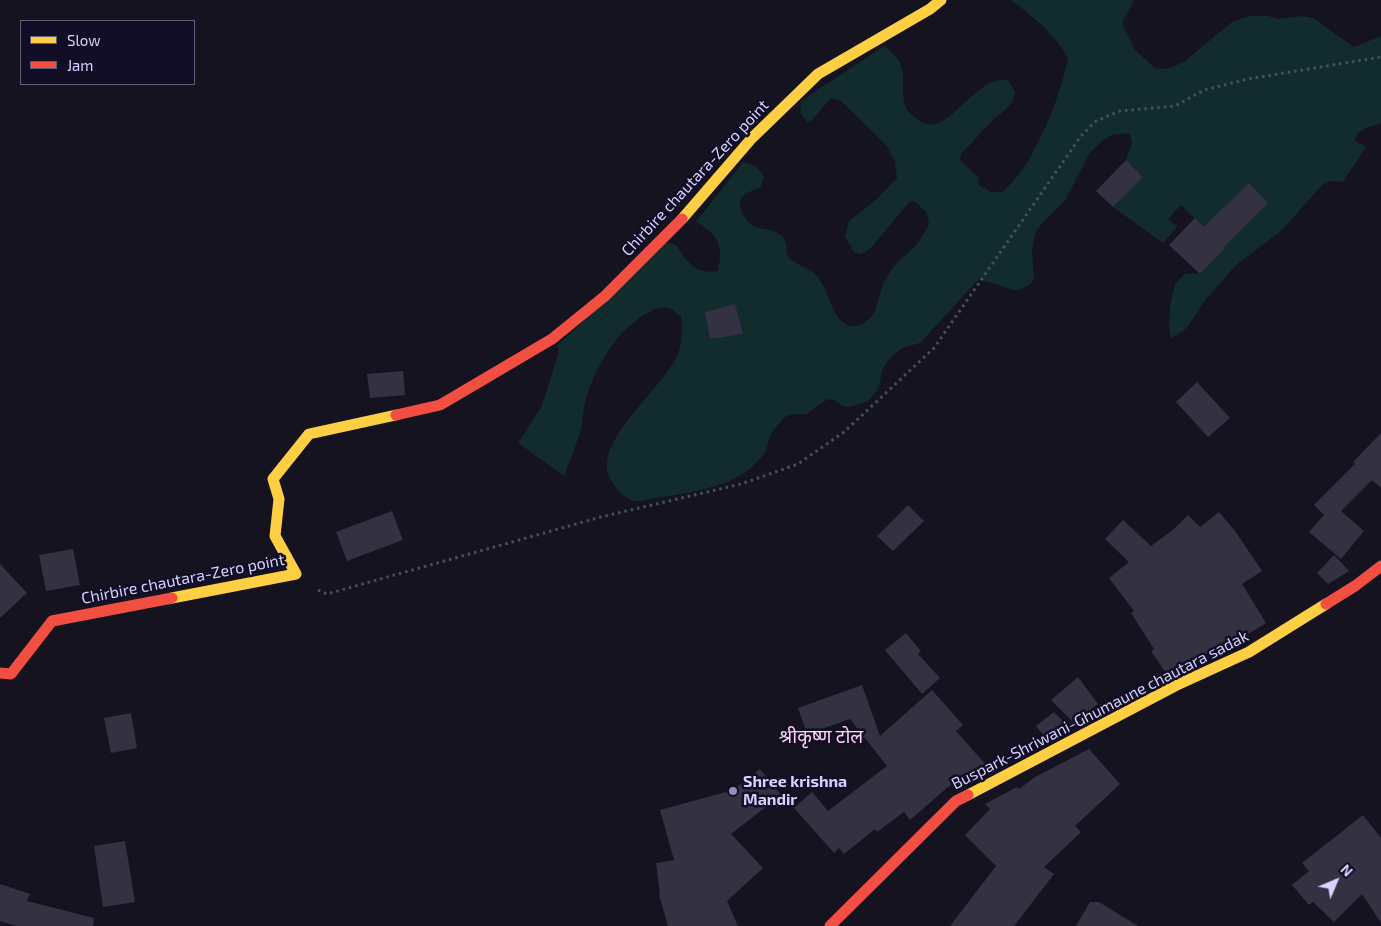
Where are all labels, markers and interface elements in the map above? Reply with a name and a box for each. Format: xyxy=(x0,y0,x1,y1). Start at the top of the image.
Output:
legend xyxy=(20,20,195,85)
text: Slow xyxy=(67,31,101,49)
text: Jam xyxy=(67,56,93,74)
street label: Chirbire chautara-Zero point xyxy=(617,96,773,260)
street label: Chirbire chautara-Zero point xyxy=(80,550,286,608)
street label: Buspark-Shriwani-Ghumaune chautara sadak xyxy=(948,626,1252,794)
district label: श्रीकृष्ण टोल xyxy=(779,726,863,748)
place label: Shree krishna Mandir xyxy=(743,772,847,810)
marker: Shree krishna Mandir xyxy=(727,785,739,797)
north arrow xyxy=(1311,856,1361,906)
text: N xyxy=(1337,860,1357,880)

